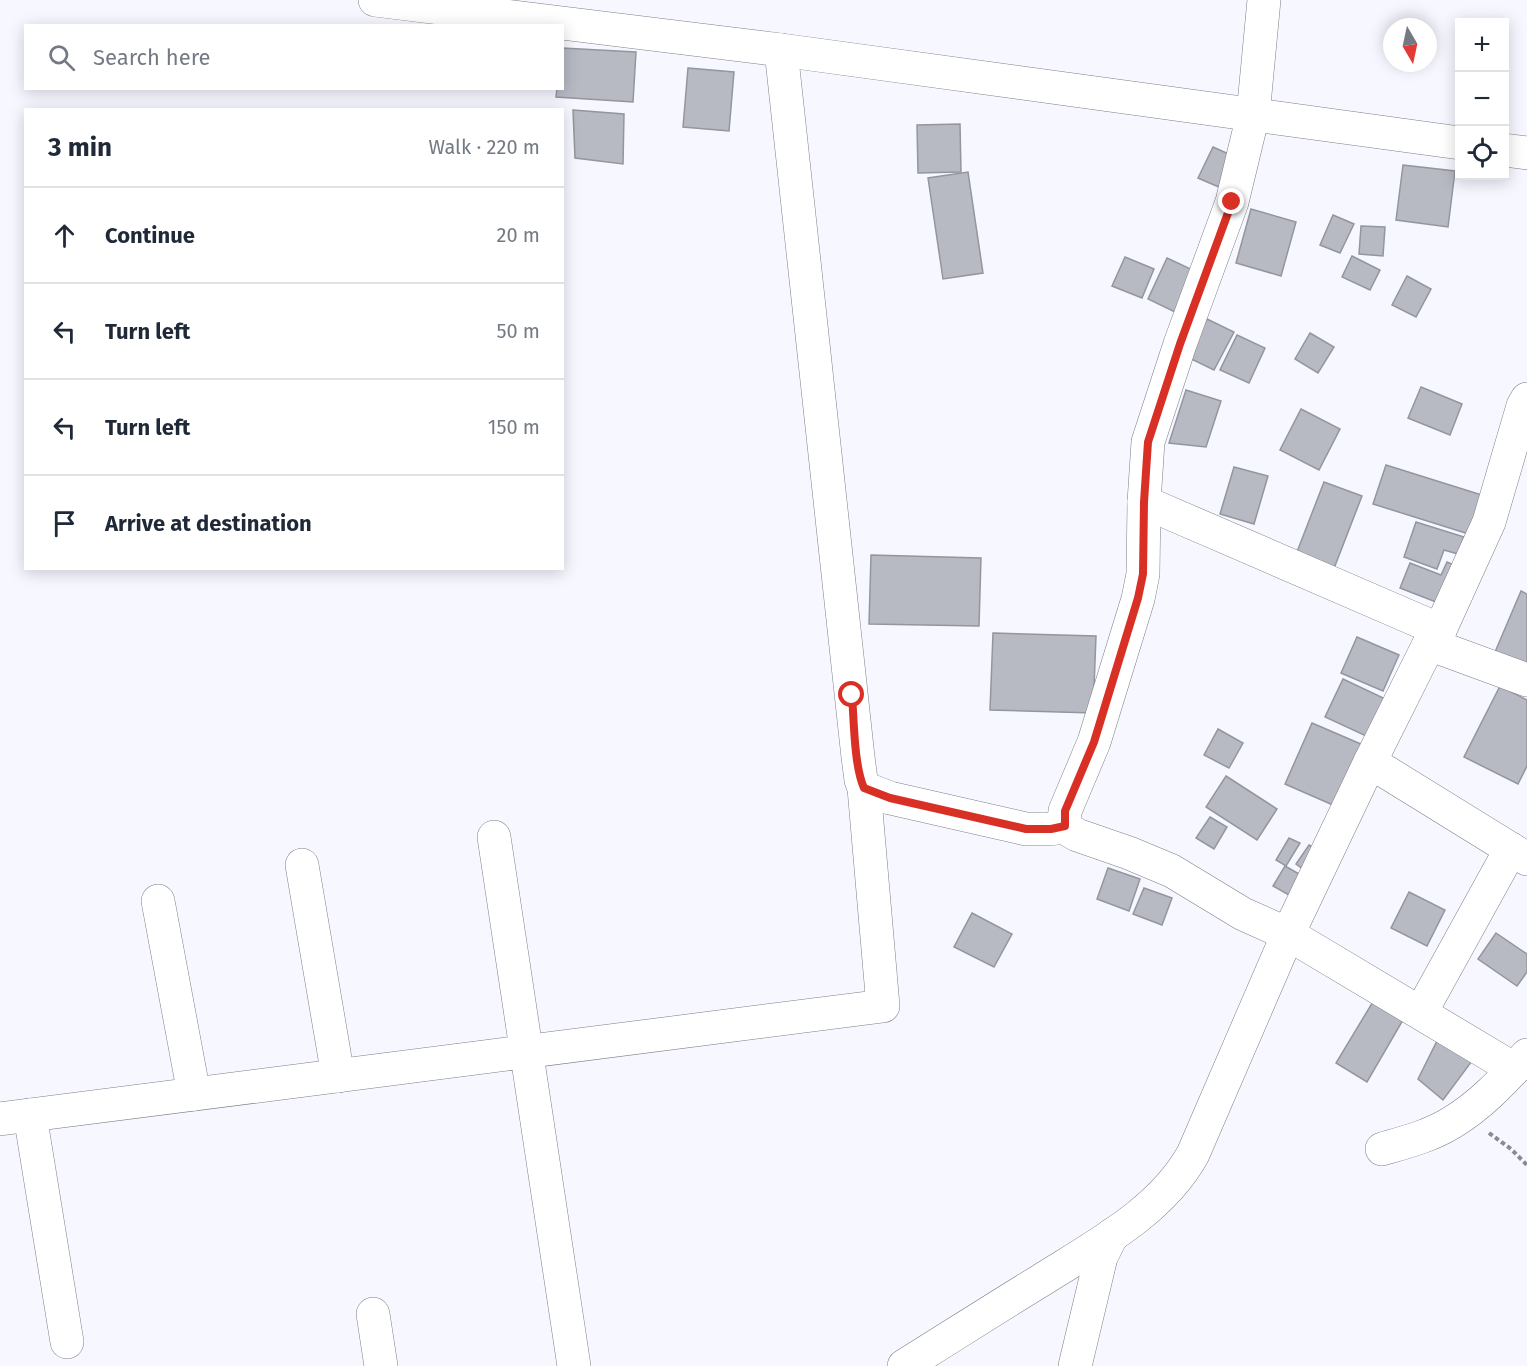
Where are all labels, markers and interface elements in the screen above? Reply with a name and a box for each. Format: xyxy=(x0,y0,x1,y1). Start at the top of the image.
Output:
north arrow xyxy=(1383,18,1437,72)
map controls xyxy=(1455,18,1509,180)
button: + xyxy=(1455,18,1509,72)
search box xyxy=(24,24,564,90)
icon: search xyxy=(45,41,78,74)
text: Search here xyxy=(93,44,211,71)
button: − xyxy=(1455,72,1509,126)
button: locate xyxy=(1455,126,1509,180)
text: 3 min xyxy=(48,132,112,163)
text: Walk · 220 m xyxy=(429,135,540,159)
route end xyxy=(1218,188,1244,214)
icon: ahead xyxy=(48,219,81,252)
text: Continue xyxy=(105,222,195,249)
text: 20 m xyxy=(497,223,540,247)
icon: left xyxy=(48,315,81,348)
text: Turn left xyxy=(105,318,190,345)
text: 50 m xyxy=(496,319,540,343)
icon: left xyxy=(48,411,81,444)
text: Turn left xyxy=(105,414,190,441)
text: 150 m xyxy=(488,415,540,439)
icon: arrive xyxy=(48,507,81,540)
text: Arrive at destination xyxy=(105,510,312,537)
route start xyxy=(838,681,864,707)

